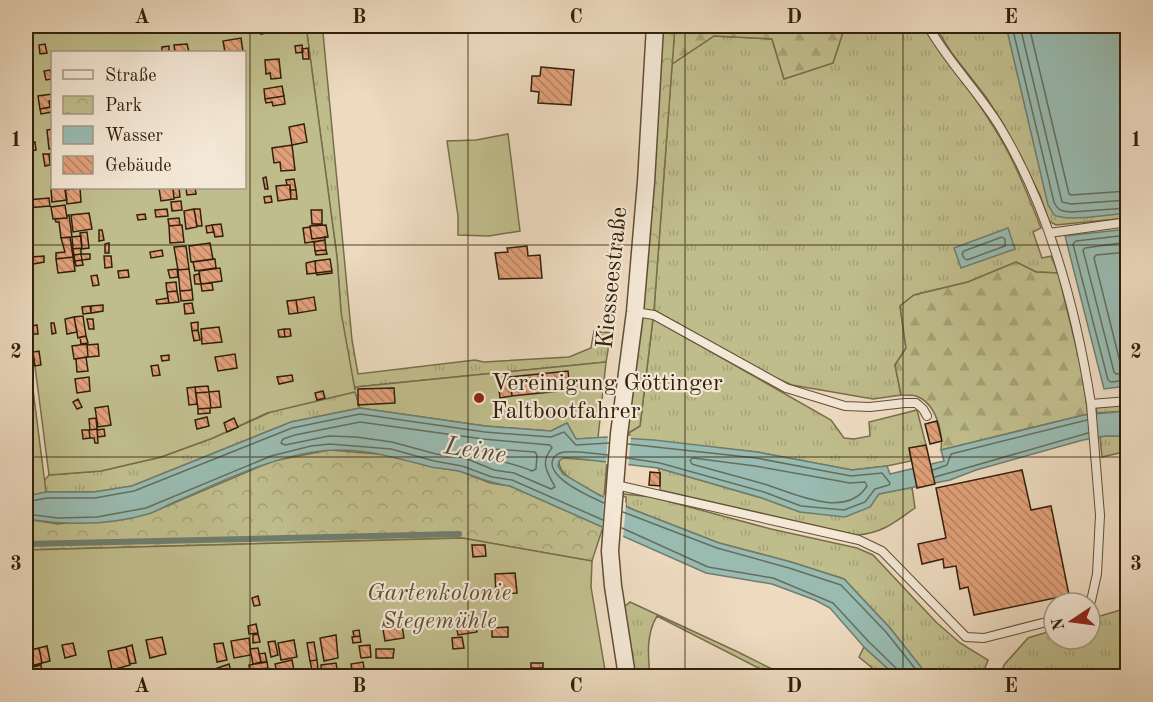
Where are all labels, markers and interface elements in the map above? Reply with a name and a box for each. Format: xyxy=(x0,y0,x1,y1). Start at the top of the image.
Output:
text: A xyxy=(134,8,150,28)
text: B xyxy=(352,8,366,28)
text: C xyxy=(569,8,583,28)
text: D xyxy=(786,8,802,28)
text: E xyxy=(1004,8,1018,28)
legend xyxy=(51,51,246,189)
text: Straße xyxy=(105,67,156,85)
text: Park xyxy=(105,97,142,115)
text: Wasser xyxy=(105,127,164,145)
text: 1 xyxy=(10,131,22,151)
text: 1 xyxy=(1130,131,1142,151)
text: Gebäude xyxy=(105,157,172,175)
street label: Kiesseestraße xyxy=(594,206,632,350)
text: 2 xyxy=(10,343,22,363)
text: 2 xyxy=(1130,343,1142,363)
place label: Vereinigung Göttinger Faltbootfahrer xyxy=(491,372,723,424)
marker: Vereinigung Göttinger Faltbootfahrer xyxy=(472,391,486,405)
water label: Leine xyxy=(441,433,508,469)
text: 3 xyxy=(10,555,22,575)
text: 3 xyxy=(1130,555,1142,575)
park label: Gartenkolonie Stegemühle xyxy=(367,582,511,634)
north arrow xyxy=(1042,591,1102,651)
text: N xyxy=(1050,615,1069,632)
text: A xyxy=(134,677,150,697)
text: B xyxy=(352,677,366,697)
text: C xyxy=(569,677,583,697)
text: D xyxy=(786,677,802,697)
text: E xyxy=(1004,677,1018,697)

